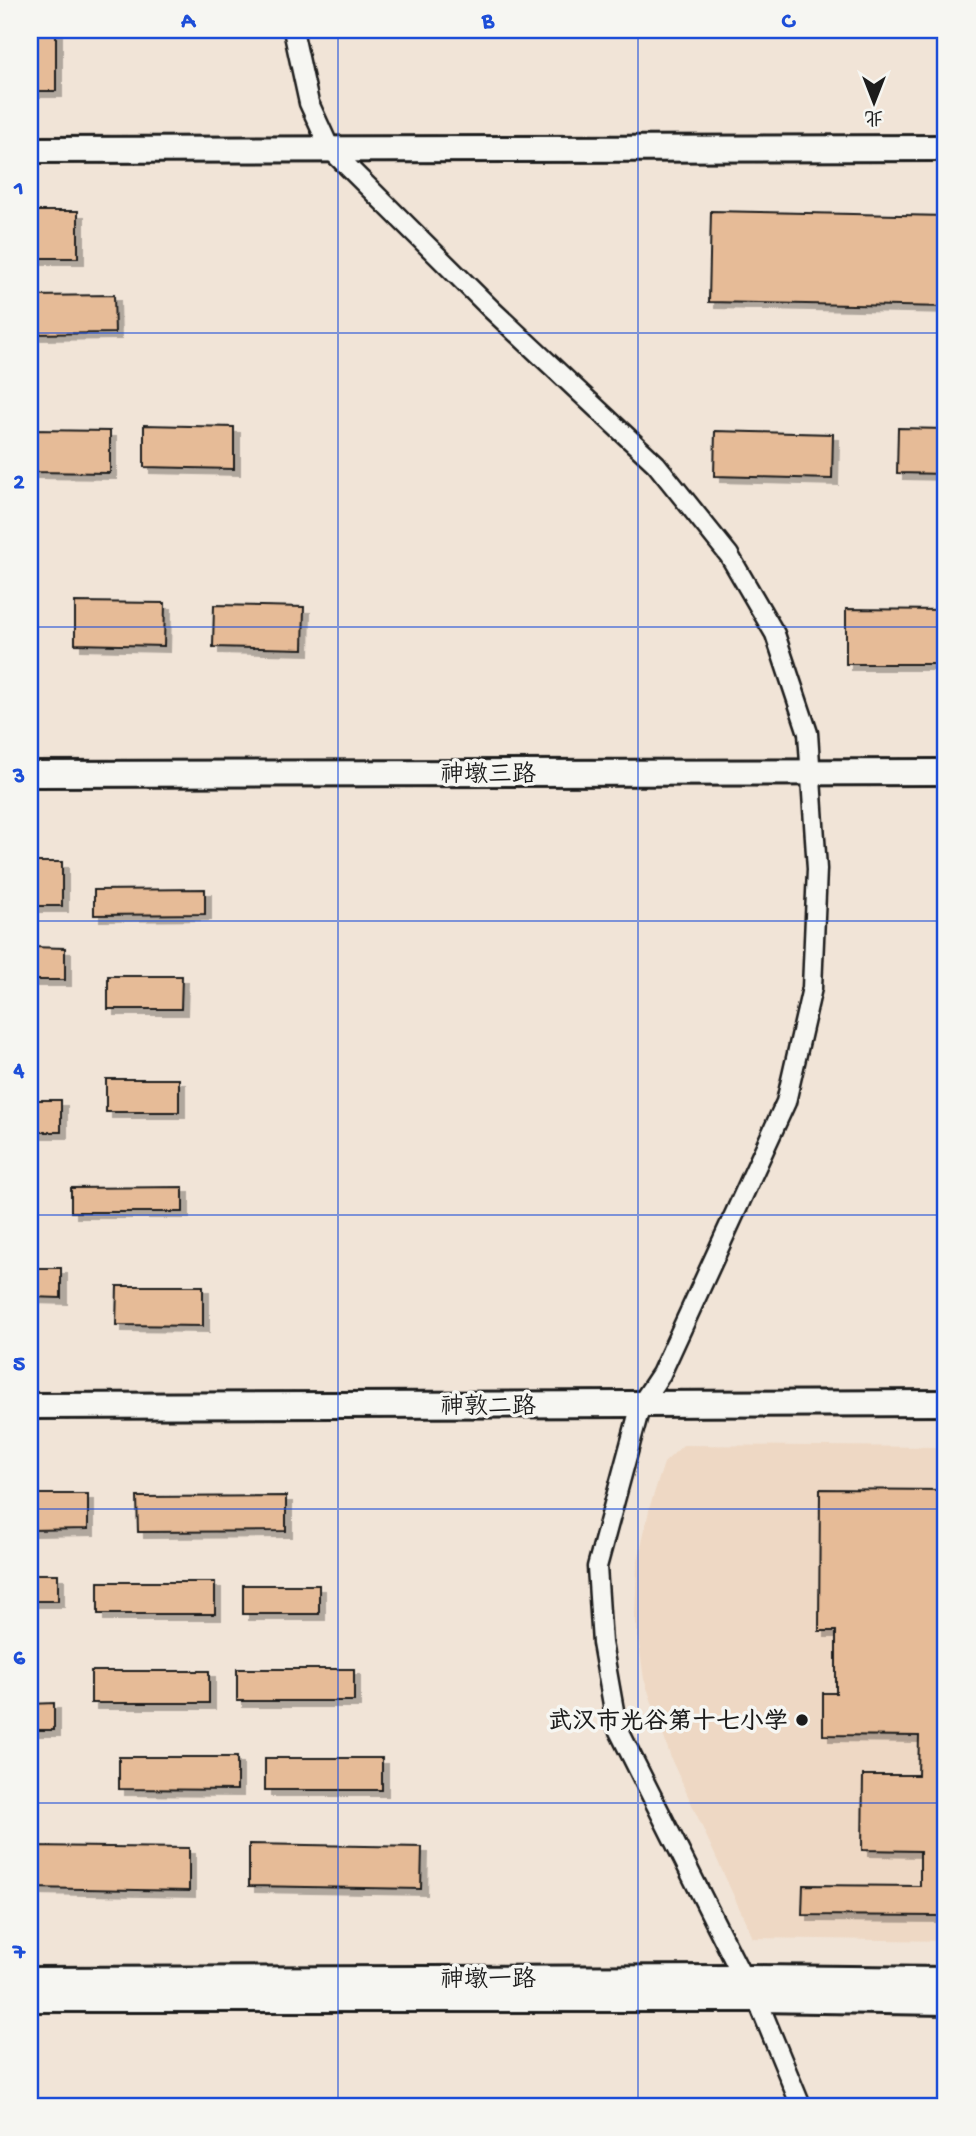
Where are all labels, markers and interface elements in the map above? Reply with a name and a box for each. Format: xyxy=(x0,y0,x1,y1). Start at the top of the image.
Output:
text: A xyxy=(180,9,196,36)
text: B xyxy=(481,9,495,36)
text: C xyxy=(782,9,797,36)
north arrow xyxy=(839,66,909,136)
text: 北 xyxy=(864,104,884,127)
text: 1 xyxy=(13,176,24,203)
text: 2 xyxy=(13,470,25,497)
street label: 神墩三路 xyxy=(440,760,536,791)
text: 3 xyxy=(12,764,25,791)
text: 4 xyxy=(13,1058,25,1085)
text: 5 xyxy=(13,1352,25,1379)
street label: 神敦二路 xyxy=(440,1392,536,1423)
text: 6 xyxy=(13,1646,26,1673)
place label: 武汉市光谷第十七小学 xyxy=(548,1708,788,1738)
marker: 武汉市光谷第十七小学 xyxy=(794,1712,810,1728)
text: 7 xyxy=(12,1940,26,1967)
street label: 神墩一路 xyxy=(440,1965,536,1996)

